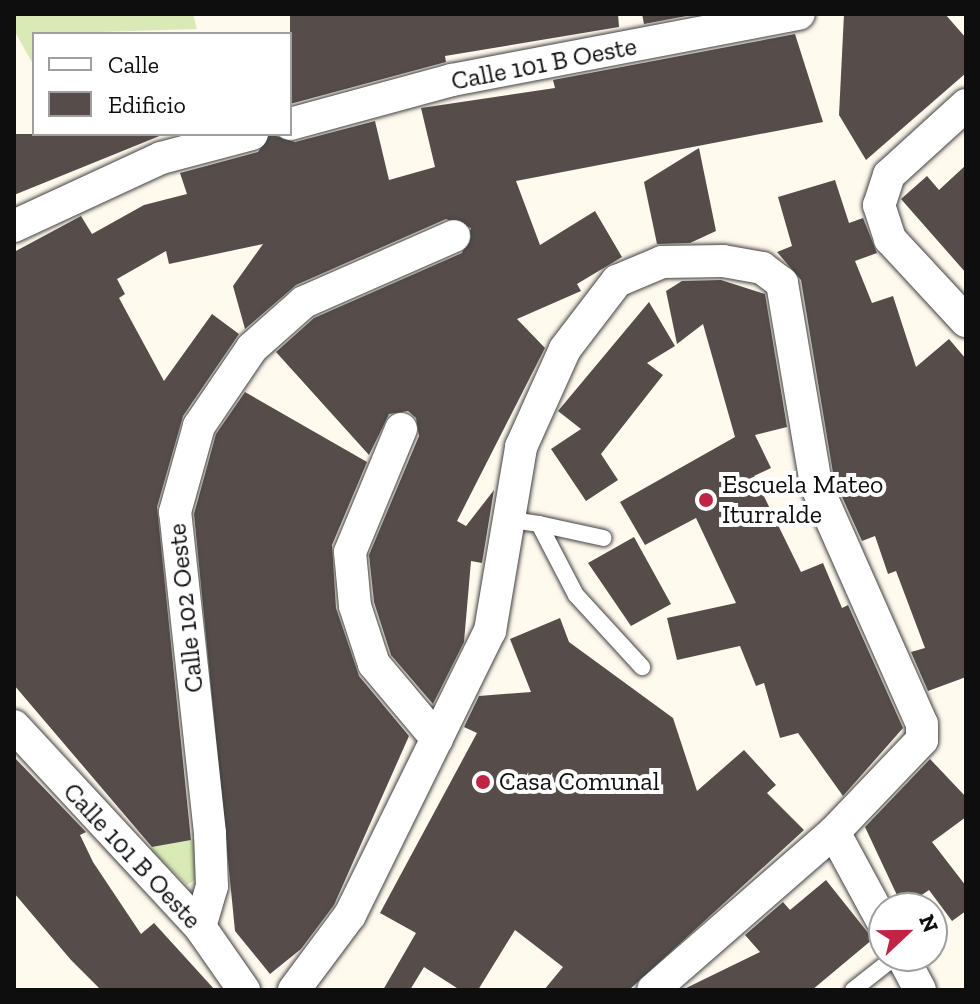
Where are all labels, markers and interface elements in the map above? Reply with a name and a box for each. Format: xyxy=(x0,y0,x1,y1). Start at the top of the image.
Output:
street label: Calle 101 B Oeste xyxy=(449,31,639,97)
legend xyxy=(32,32,292,136)
text: Calle xyxy=(108,50,159,79)
text: Edificio xyxy=(108,90,186,119)
place label: Escuela Mateo Iturralde xyxy=(722,469,883,530)
marker: Escuela Mateo Iturralde xyxy=(697,491,715,509)
street label: Calle 102 Oeste xyxy=(162,522,210,694)
place label: Casa Comunal xyxy=(499,766,660,798)
marker: Casa Comunal xyxy=(474,773,492,791)
street label: Calle 101 B Oeste xyxy=(56,777,208,935)
north arrow xyxy=(868,892,948,972)
text: N xyxy=(913,911,945,936)

